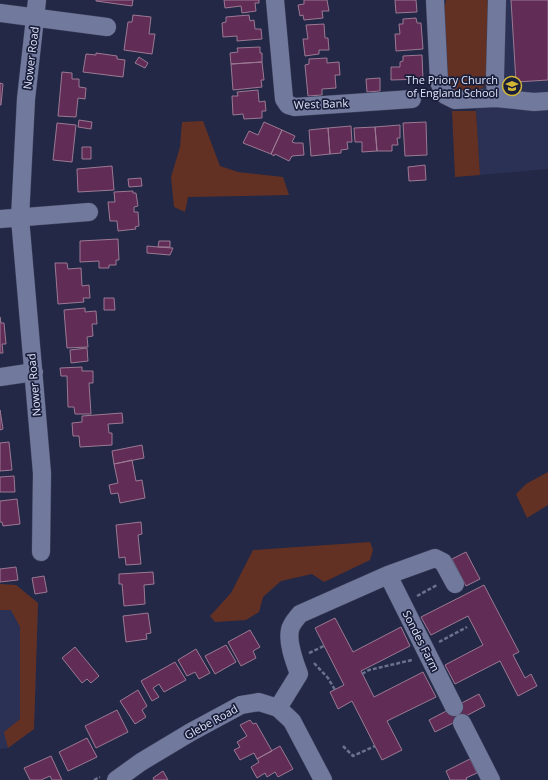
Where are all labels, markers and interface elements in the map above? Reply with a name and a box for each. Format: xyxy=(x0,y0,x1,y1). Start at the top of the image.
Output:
street label: Nower Road xyxy=(19,26,42,90)
place label: The Priory Church of England School xyxy=(406,72,498,100)
school or university icon: The Priory Church of England School xyxy=(501,75,523,97)
street label: West Bank xyxy=(294,95,348,112)
street label: Nower Road xyxy=(23,353,44,417)
street label: Sondes Farm xyxy=(400,608,443,674)
street label: Glebe Road xyxy=(181,701,240,742)

